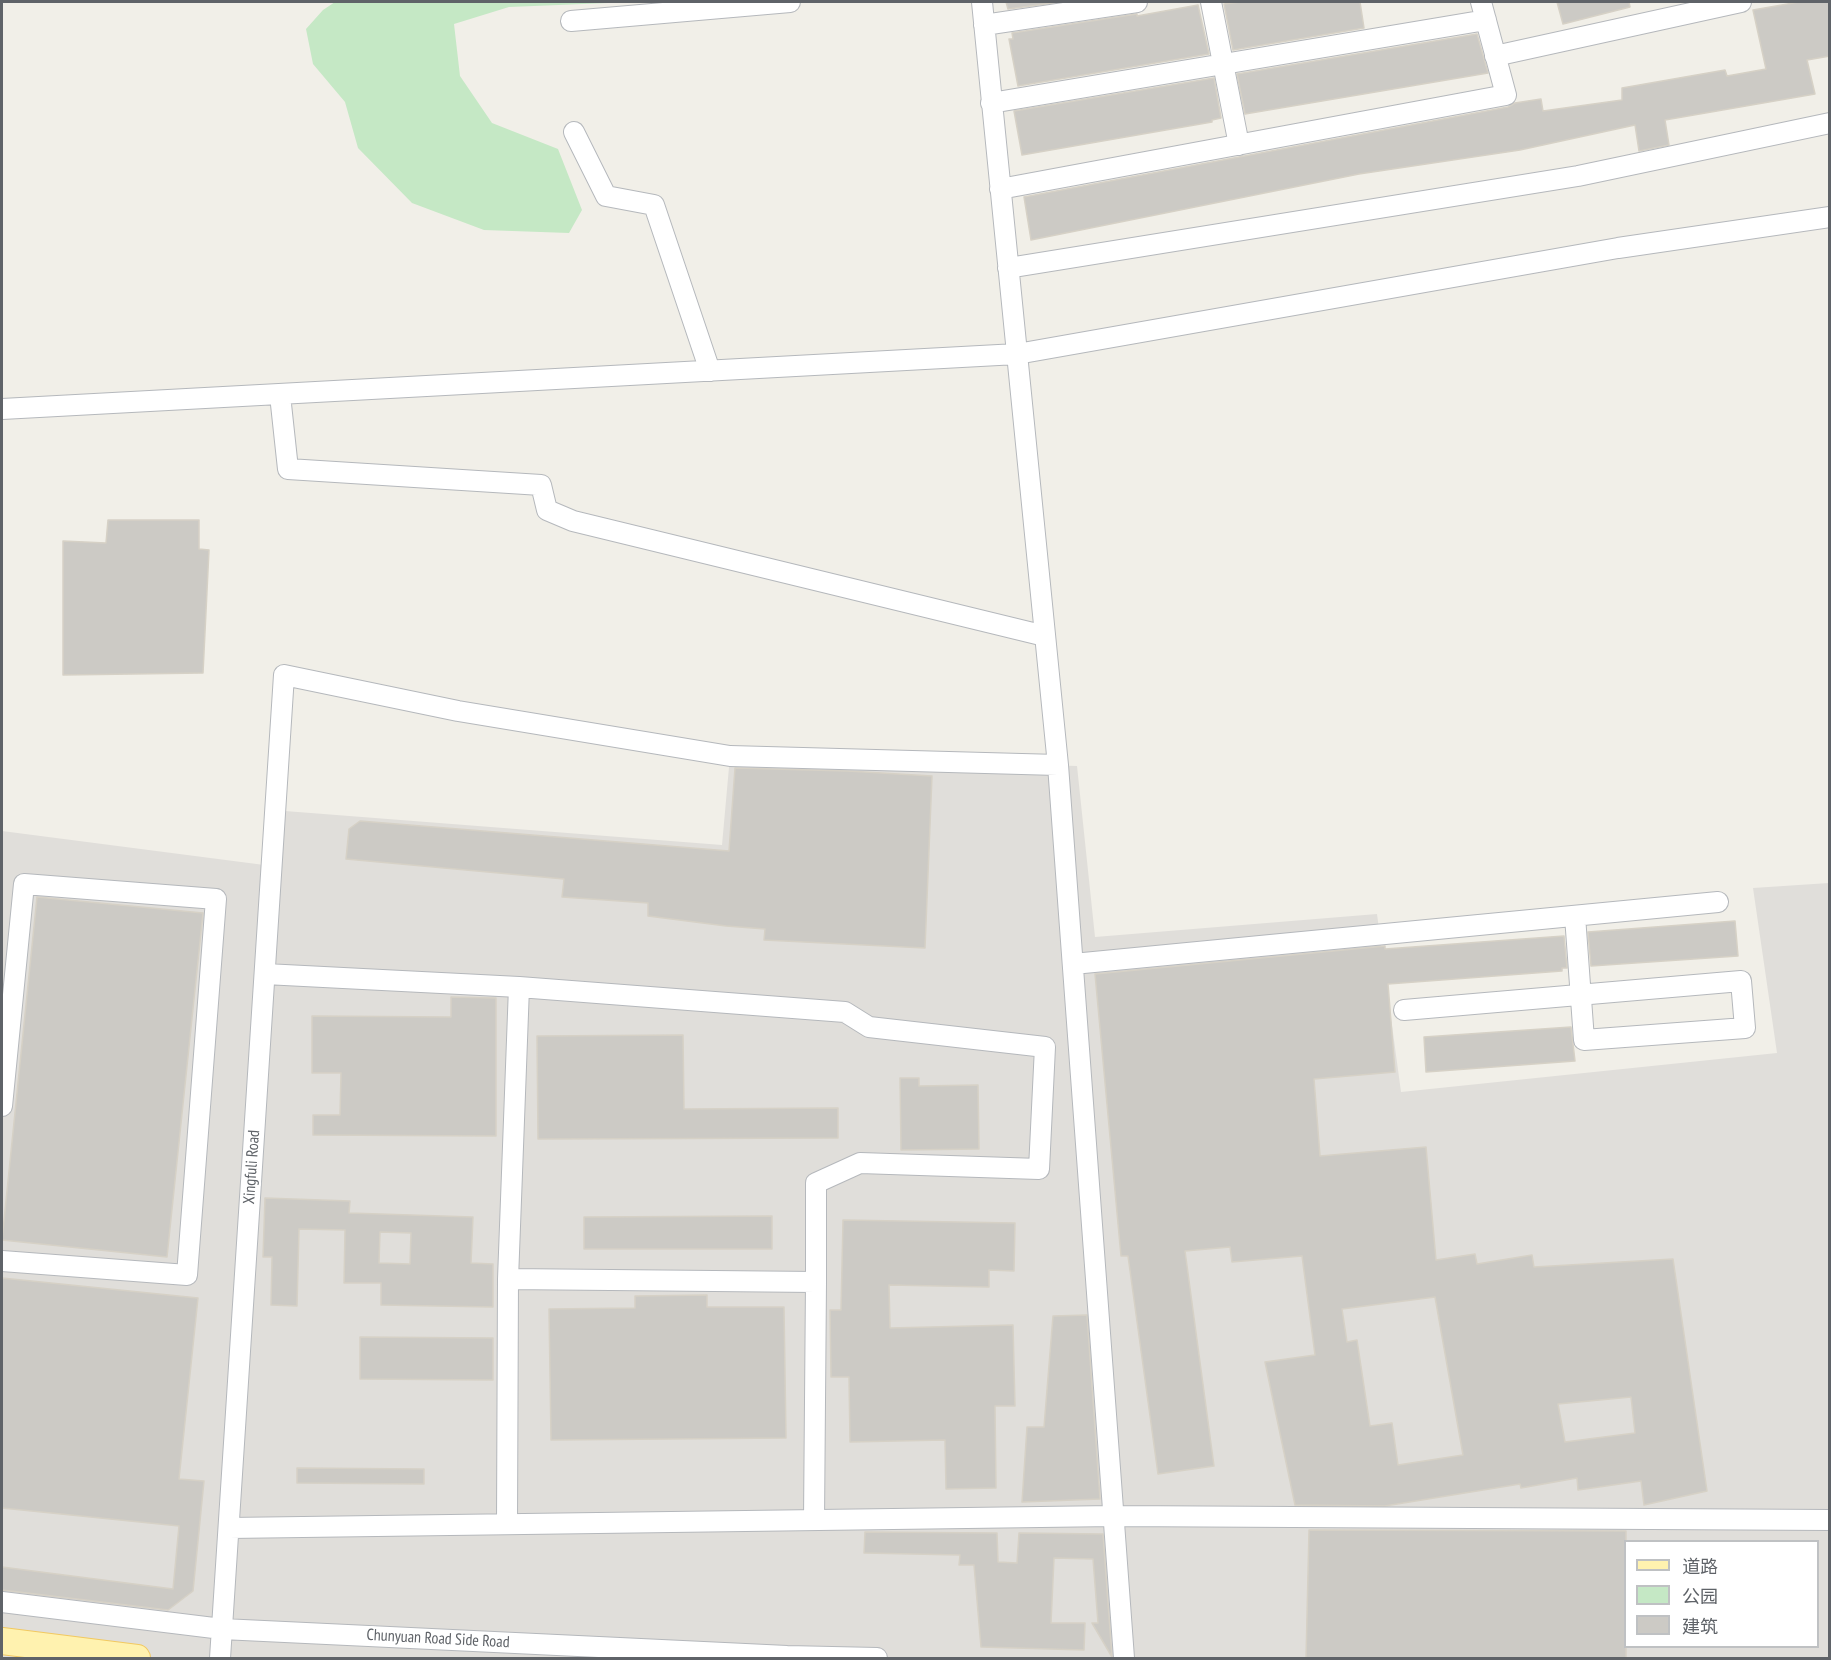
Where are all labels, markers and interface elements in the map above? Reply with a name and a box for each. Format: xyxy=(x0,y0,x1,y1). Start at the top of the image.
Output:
street label: Xingfuli Road xyxy=(240,1129,264,1205)
legend xyxy=(1624,1540,1819,1648)
text: 道路 xyxy=(1682,1555,1718,1578)
text: 公园 xyxy=(1682,1585,1718,1608)
text: 建筑 xyxy=(1682,1615,1718,1638)
street label: Chunyuan Road Side Road xyxy=(366,1626,510,1652)

